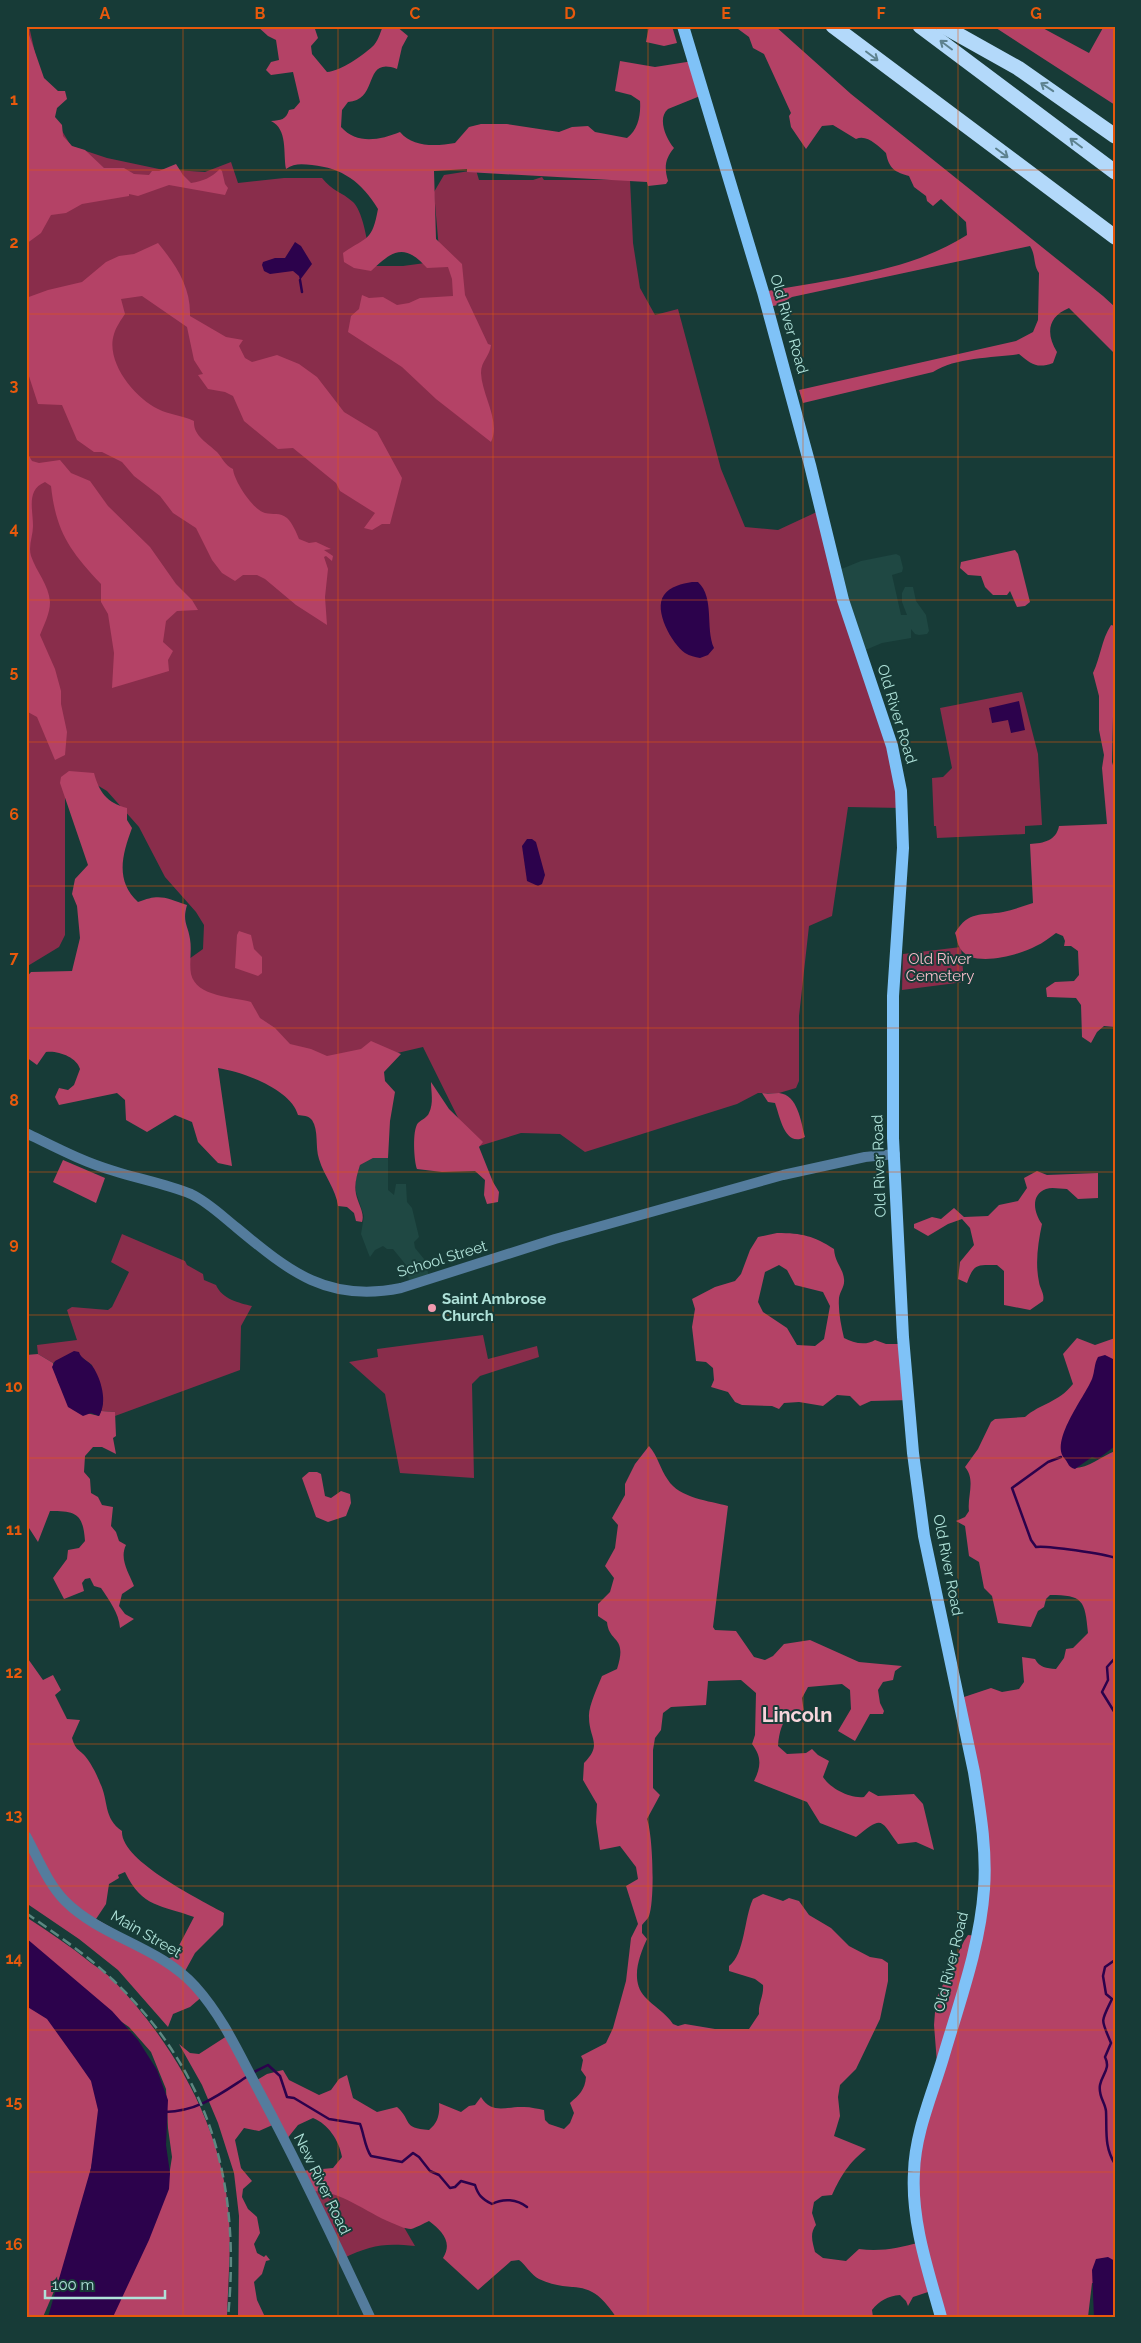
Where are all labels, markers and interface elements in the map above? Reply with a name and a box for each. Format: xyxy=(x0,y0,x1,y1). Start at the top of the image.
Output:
text: A xyxy=(100,4,111,23)
text: B xyxy=(255,4,266,23)
text: C xyxy=(410,4,421,23)
text: D xyxy=(564,4,576,23)
text: E xyxy=(721,4,731,23)
text: F xyxy=(876,4,886,23)
text: G xyxy=(1030,4,1042,23)
one-way arrow xyxy=(940,40,953,51)
one-way arrow xyxy=(865,50,878,61)
one-way arrow xyxy=(1040,81,1054,92)
text: 1 xyxy=(10,90,18,109)
one-way arrow xyxy=(1070,137,1083,148)
one-way arrow xyxy=(995,148,1009,158)
text: 2 xyxy=(9,233,19,252)
street label: Old River Road xyxy=(766,272,812,376)
text: 3 xyxy=(10,376,19,395)
text: 4 xyxy=(9,519,19,538)
text: 5 xyxy=(10,662,19,681)
street label: Old River Road xyxy=(873,662,921,766)
text: 6 xyxy=(9,805,19,824)
text: 7 xyxy=(10,948,19,967)
park label: Old River Cemetery xyxy=(906,950,974,985)
text: 8 xyxy=(9,1091,19,1110)
street label: Old River Road xyxy=(868,1114,890,1218)
text: 9 xyxy=(9,1234,19,1253)
street label: School Street xyxy=(395,1237,489,1281)
place label: Saint Ambrose Church xyxy=(442,1290,546,1325)
marker: Saint Ambrose Church xyxy=(426,1302,438,1314)
text: 10 xyxy=(5,1377,23,1396)
street label: Old River Road xyxy=(929,1513,967,1617)
text: 11 xyxy=(6,1520,22,1539)
text: 12 xyxy=(6,1663,22,1682)
district label: Lincoln xyxy=(762,1703,832,1727)
text: 13 xyxy=(6,1806,22,1825)
street label: Main Street xyxy=(107,1907,185,1961)
street label: Old River Road xyxy=(930,1910,972,2014)
text: 14 xyxy=(5,1949,23,1968)
text: 15 xyxy=(6,2092,23,2111)
street label: New River Road xyxy=(290,2131,354,2237)
text: 16 xyxy=(5,2235,23,2254)
scale bar xyxy=(45,2268,165,2300)
text: 100 m xyxy=(52,2276,94,2294)

